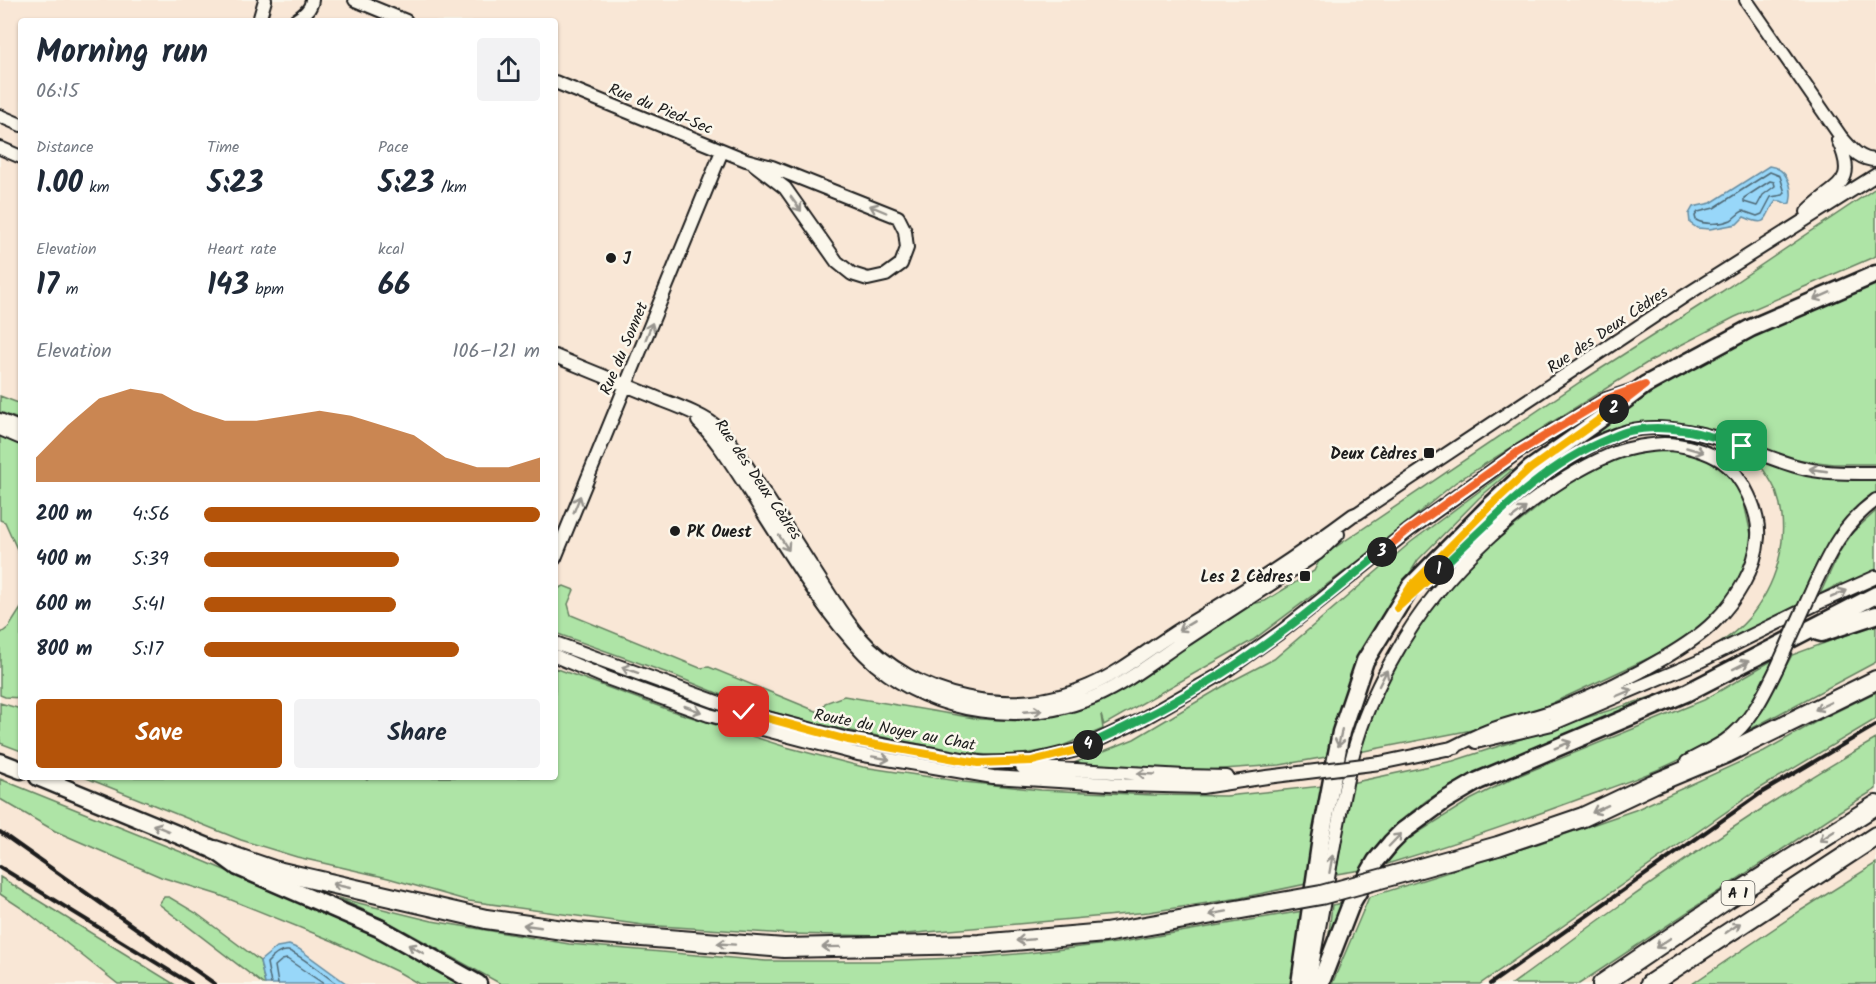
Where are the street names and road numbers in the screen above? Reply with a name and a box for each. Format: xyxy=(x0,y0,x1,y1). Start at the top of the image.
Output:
street label: Rue du Pied-Sec xyxy=(604,77,716,142)
street label: Rue des Deux Cèdres xyxy=(1542,280,1674,380)
street label: Rue du Sonnet xyxy=(594,297,656,399)
street label: Rue des Deux Cèdres xyxy=(708,414,808,546)
street label: Route du Noyer au Chat xyxy=(812,703,978,759)
road number: A 1 xyxy=(1722,881,1754,905)

